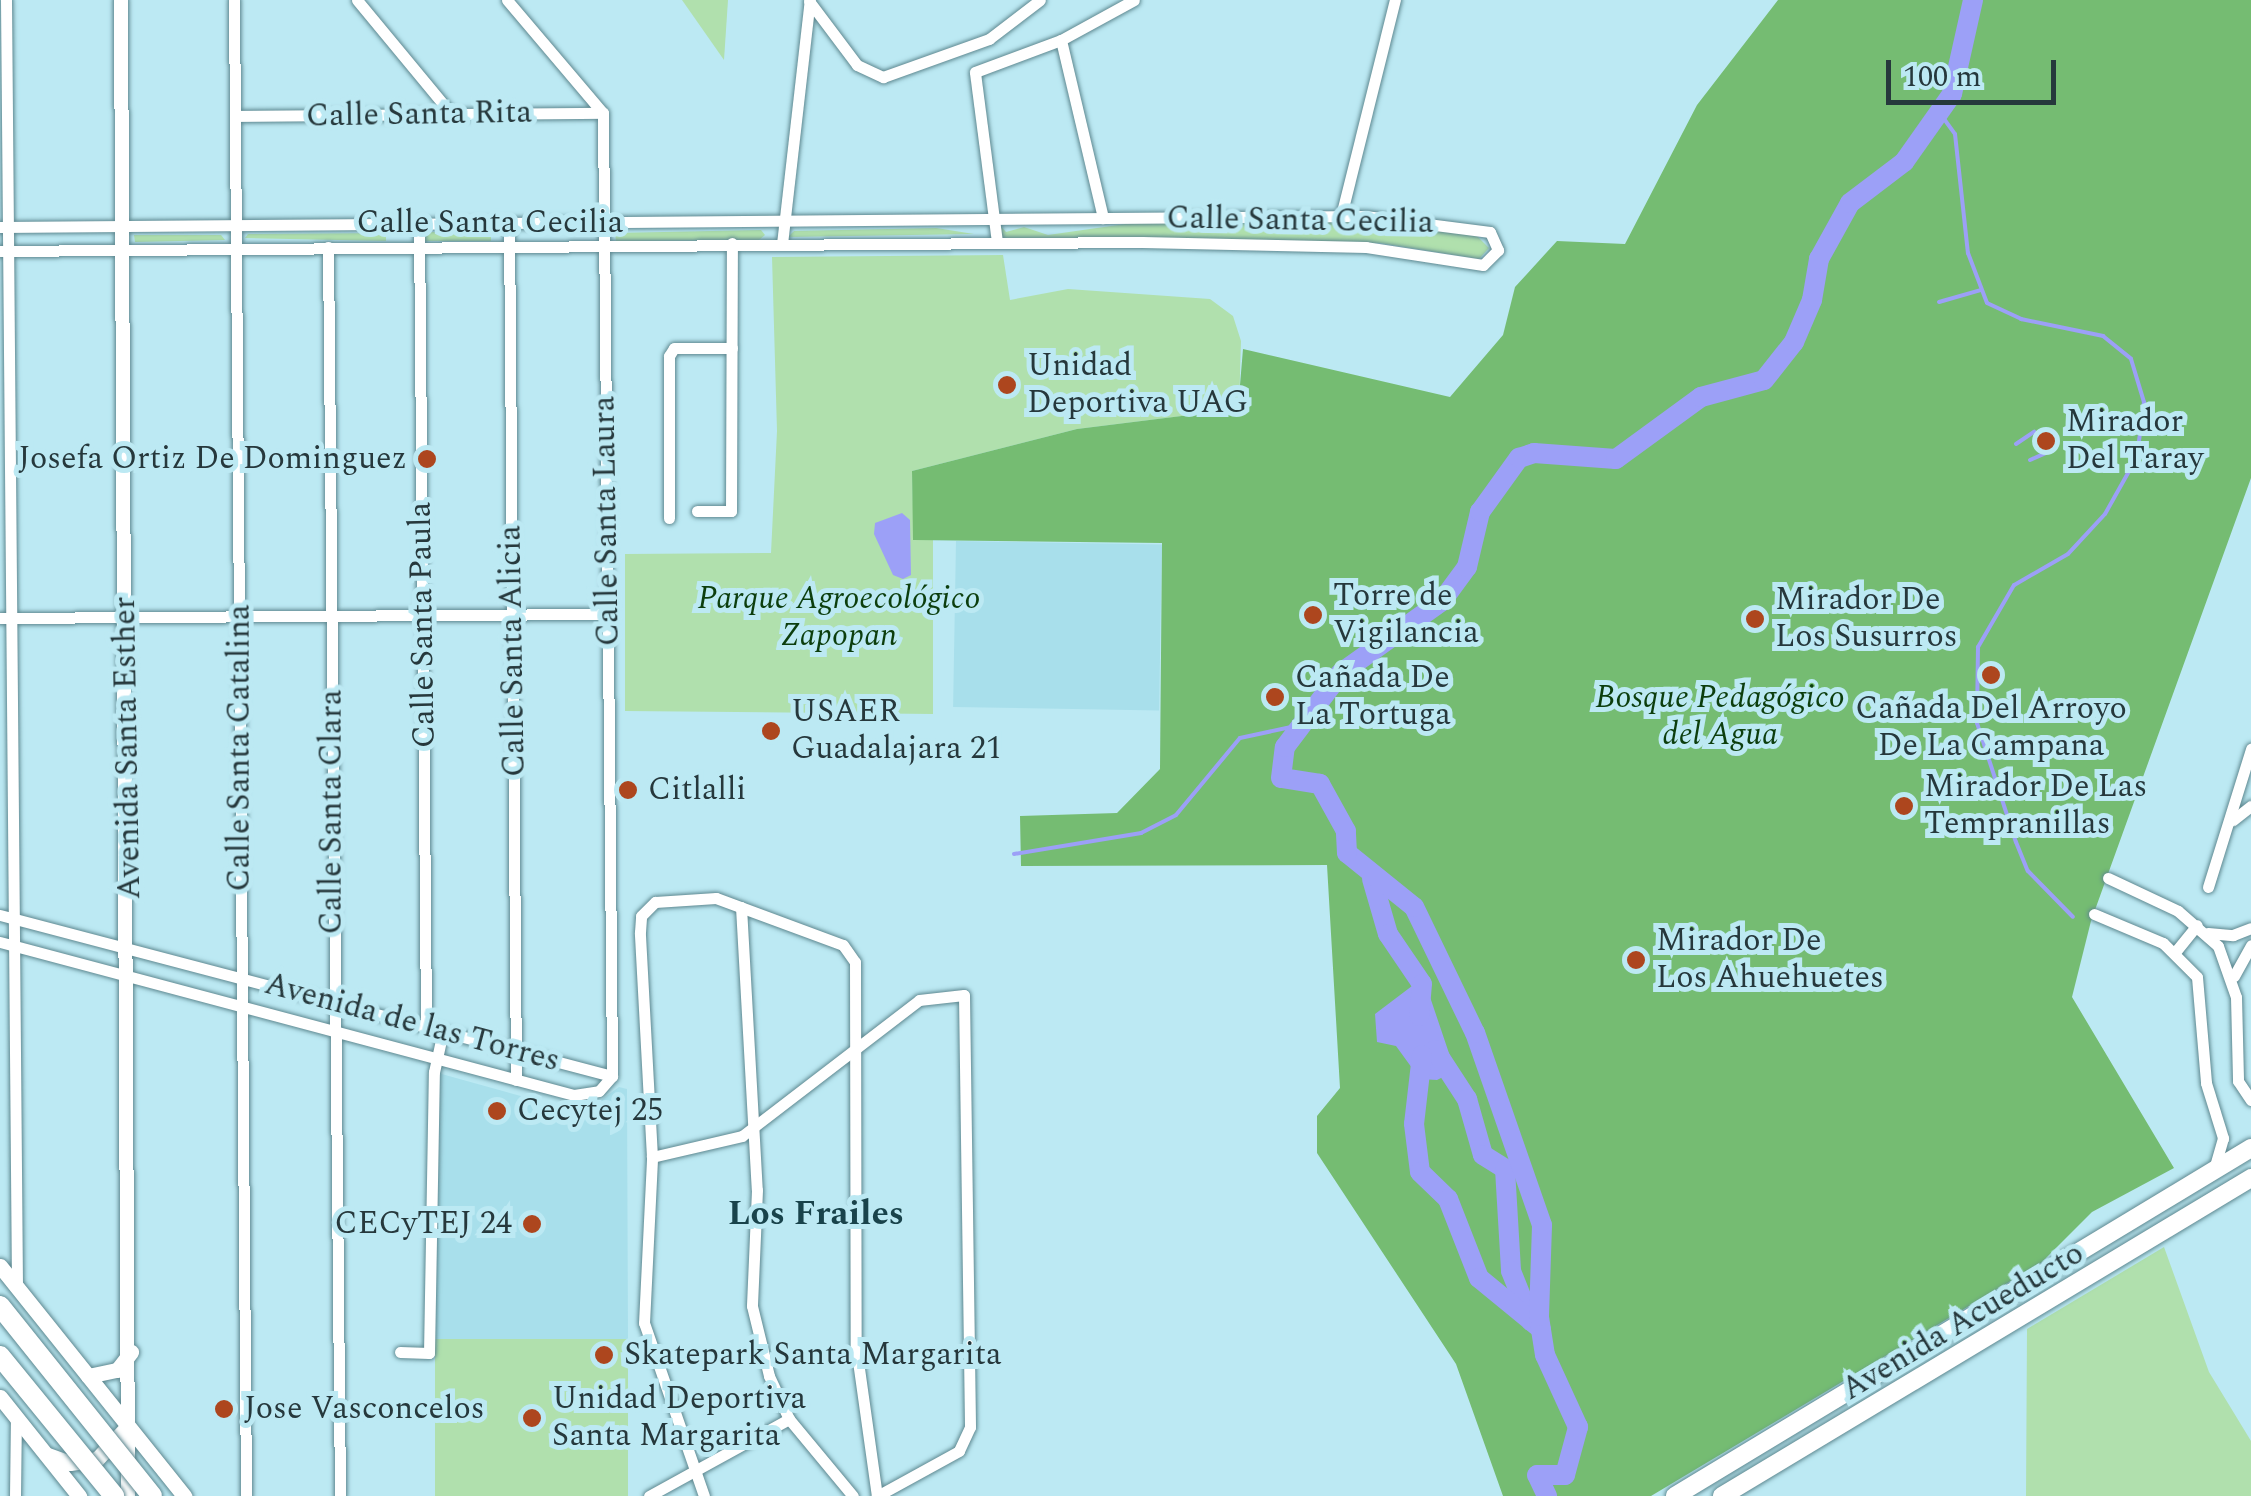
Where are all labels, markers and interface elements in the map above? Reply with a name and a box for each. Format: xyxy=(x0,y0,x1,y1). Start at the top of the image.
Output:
scale bar xyxy=(1891,40,2061,102)
text: 100 m xyxy=(1903,54,1981,100)
street label: Calle Santa Rita xyxy=(306,94,532,136)
street label: Calle Santa Cecilia xyxy=(1166,199,1434,243)
street label: Calle Santa Cecilia xyxy=(356,204,624,242)
place label: Unidad Deportiva UAG xyxy=(1027,348,1248,423)
marker: Unidad Deportiva UAG xyxy=(996,374,1018,396)
street label: Calle Santa Laura xyxy=(586,395,628,647)
place label: Mirador Del Taray xyxy=(2066,404,2204,479)
marker: Mirador Del Taray xyxy=(2035,430,2057,452)
place label: Josefa Ortiz De Dominguez xyxy=(18,440,407,478)
marker: Josefa Ortiz De Dominguez xyxy=(416,448,438,470)
street label: Calle Santa Paula xyxy=(402,502,444,748)
street label: Calle Santa Alicia xyxy=(492,525,534,777)
place label: Torre de Vigilancia xyxy=(1333,578,1479,653)
park label: Parque Agroecológico Zapopan xyxy=(698,581,980,656)
place label: Mirador De Los Susurros xyxy=(1775,582,1958,657)
street label: Avenida Santa Esther xyxy=(106,596,150,900)
street label: Calle Santa Catalina xyxy=(221,604,259,892)
marker: Torre de Vigilancia xyxy=(1302,604,1324,626)
marker: Mirador De Los Susurros xyxy=(1744,608,1766,630)
place label: Cañada De La Tortuga xyxy=(1295,660,1451,735)
marker: Cañada Del Arroyo De La Campana xyxy=(1980,664,2002,686)
park label: Bosque Pedagógico del Agua xyxy=(1595,680,1845,755)
marker: Cañada De La Tortuga xyxy=(1264,686,1286,708)
street label: Calle Santa Clara xyxy=(313,690,351,934)
place label: Cañada Del Arroyo De La Campana xyxy=(1855,691,2127,766)
place label: USAER Guadalajara 21 xyxy=(791,694,1002,769)
marker: USAER Guadalajara 21 xyxy=(760,720,782,742)
place label: Mirador De Las Tempranillas xyxy=(1924,769,2147,844)
place label: Citlalli xyxy=(648,771,746,809)
marker: Citlalli xyxy=(617,779,639,801)
marker: Mirador De Las Tempranillas xyxy=(1893,795,1915,817)
place label: Mirador De Los Ahuehuetes xyxy=(1656,923,1884,998)
marker: Mirador De Los Ahuehuetes xyxy=(1625,949,1647,971)
street label: Avenida de las Torres xyxy=(260,965,564,1081)
place label: Cecytej 25 xyxy=(517,1092,663,1130)
marker: Cecytej 25 xyxy=(486,1100,508,1122)
district label: Los Frailes xyxy=(728,1193,904,1235)
place label: CECyTEJ 24 xyxy=(334,1205,512,1243)
marker: CECyTEJ 24 xyxy=(521,1213,543,1235)
street label: Avenida Acueducto xyxy=(1835,1235,2091,1409)
place label: Skatepark Santa Margarita xyxy=(624,1336,1002,1374)
marker: Skatepark Santa Margarita xyxy=(593,1344,615,1366)
place label: Unidad Deportiva Santa Margarita xyxy=(552,1381,806,1456)
place label: Jose Vasconcelos xyxy=(244,1390,485,1428)
marker: Jose Vasconcelos xyxy=(213,1398,235,1420)
marker: Unidad Deportiva Santa Margarita xyxy=(521,1407,543,1429)

